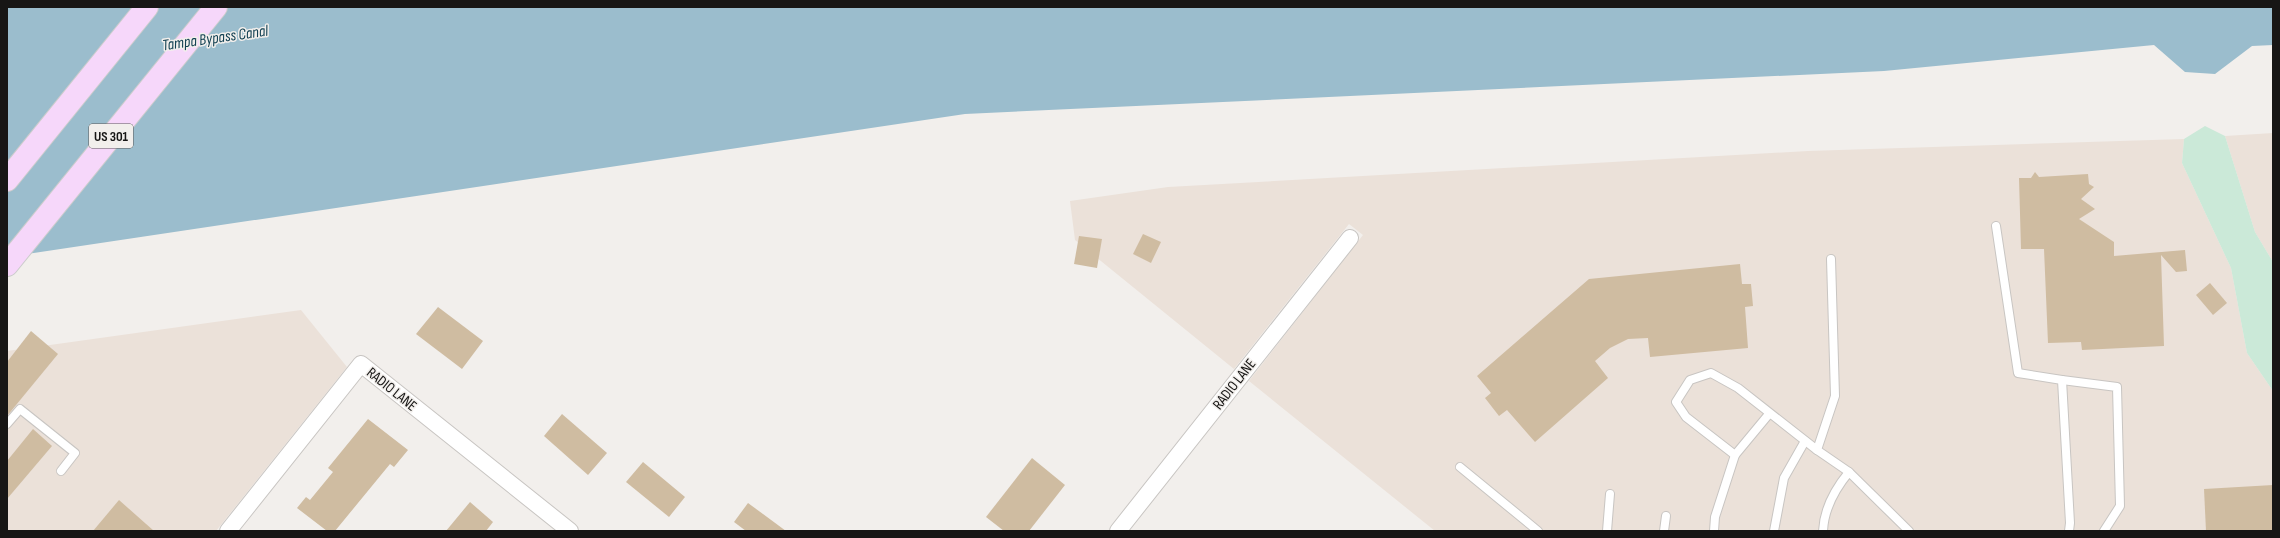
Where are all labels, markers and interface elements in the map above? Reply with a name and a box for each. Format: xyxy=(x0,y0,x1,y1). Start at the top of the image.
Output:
water label: Tampa Bypass Canal xyxy=(161,21,271,55)
road number: US 301 xyxy=(89,124,133,148)
street label: RADIO LANE xyxy=(1209,355,1260,414)
street label: RADIO LANE xyxy=(363,363,421,415)

